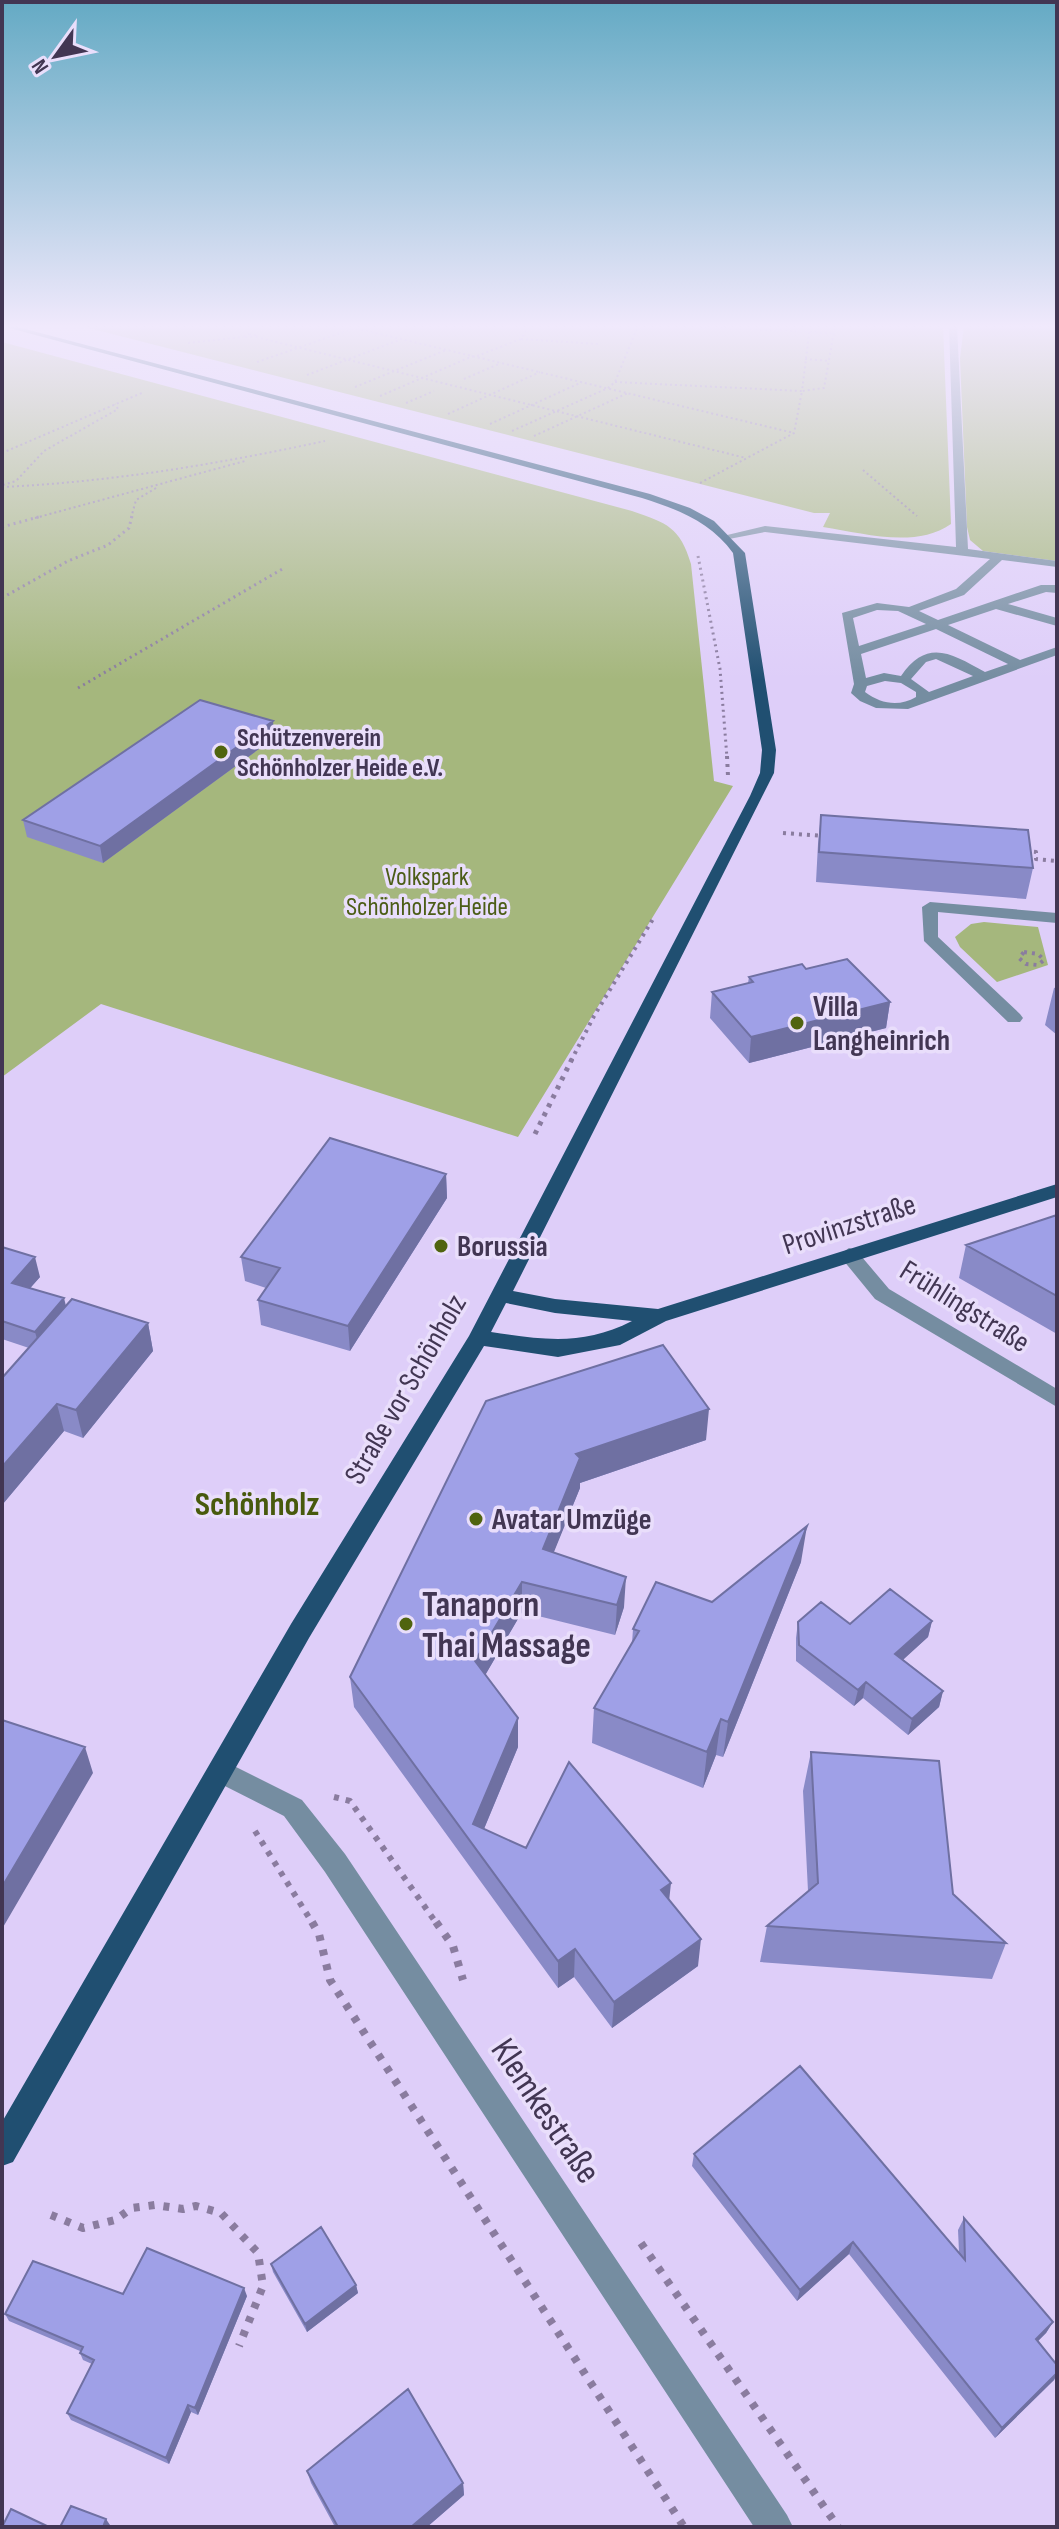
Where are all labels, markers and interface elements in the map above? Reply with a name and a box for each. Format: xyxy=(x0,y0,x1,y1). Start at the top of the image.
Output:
north arrow xyxy=(16,16,96,96)
text: N xyxy=(26,54,55,78)
place label: Schützenverein Schönholzer Heide e.V. xyxy=(237,723,443,784)
marker: Schützenverein Schönholzer Heide e.V. xyxy=(212,743,230,761)
park label: Volkspark Schönholzer Heide xyxy=(346,862,508,923)
place label: Villa Langheinrich xyxy=(813,989,950,1059)
marker: Villa Langheinrich xyxy=(788,1014,806,1032)
street label: Provinzstraße xyxy=(778,1187,921,1263)
place label: Borussia xyxy=(457,1229,548,1265)
marker: Borussia xyxy=(432,1237,450,1255)
street label: Frühlingstraße xyxy=(893,1253,1036,1361)
street label: Straße vor Schönholz xyxy=(337,1288,475,1491)
district label: Schönholz xyxy=(195,1484,319,1525)
place label: Avatar Umzüge xyxy=(491,1502,652,1538)
marker: Avatar Umzüge xyxy=(467,1510,485,1528)
place label: Tanaporn Thai Massage xyxy=(422,1584,591,1668)
marker: Tanaporn Thai Massage xyxy=(397,1615,415,1633)
street label: Klemkestraße xyxy=(481,2031,609,2192)

